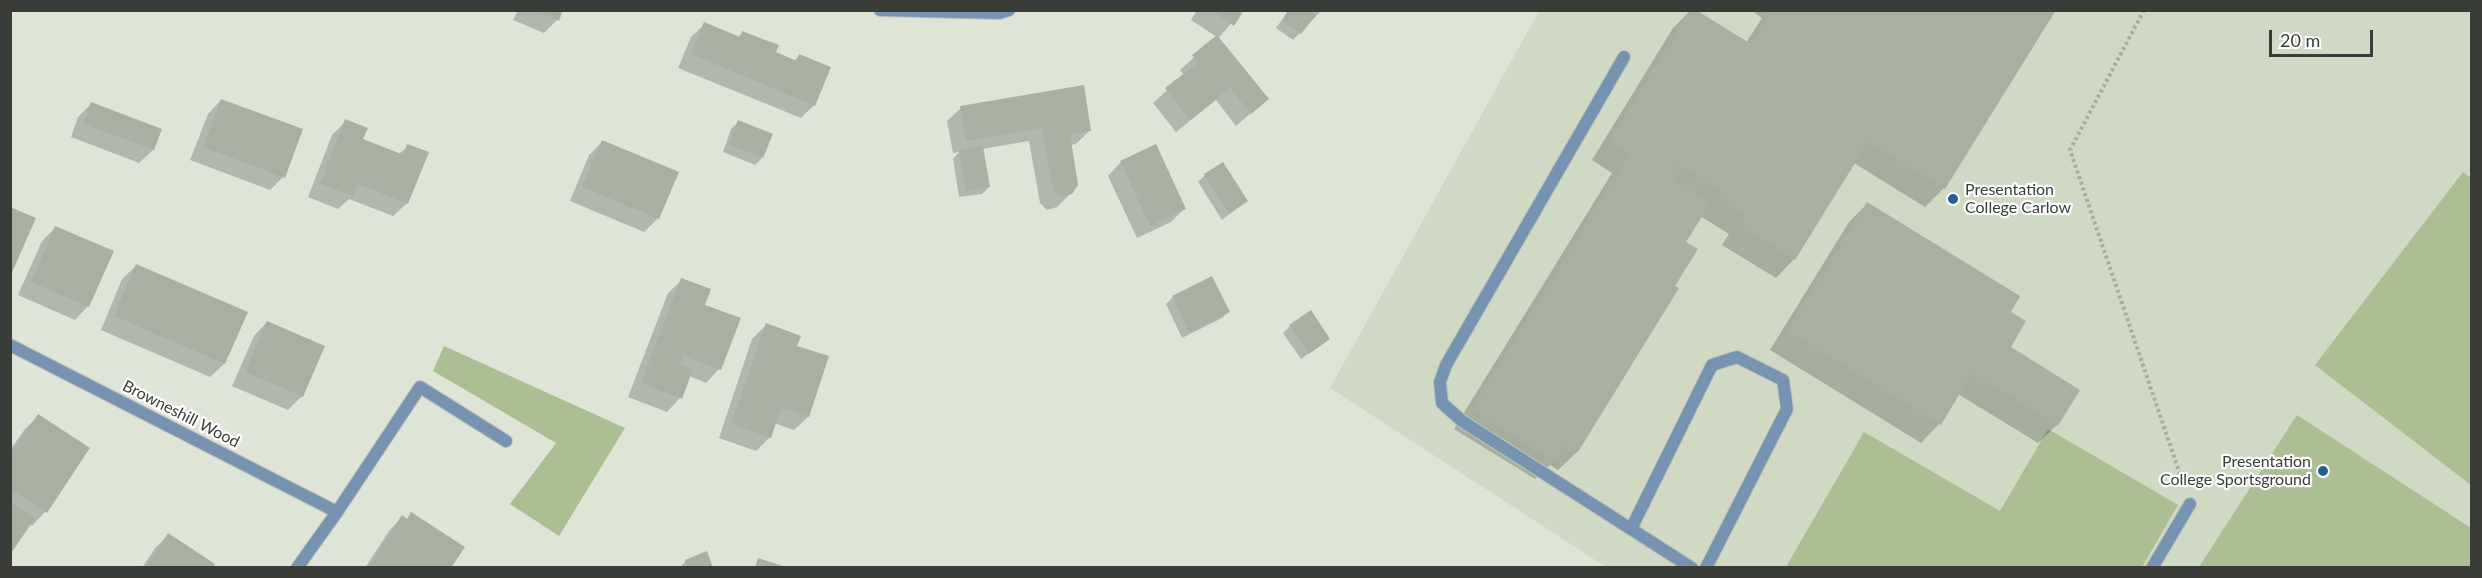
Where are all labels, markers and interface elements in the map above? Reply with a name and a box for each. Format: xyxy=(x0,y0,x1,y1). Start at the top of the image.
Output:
scale bar xyxy=(2272,18,2376,56)
text: 20 m xyxy=(2280,29,2320,51)
place label: Presentation College Carlow xyxy=(1965,180,2071,218)
marker: Presentation College Carlow xyxy=(1946,192,1960,206)
street label: Browneshill Wood xyxy=(119,376,243,452)
place label: Presentation College Sportsground xyxy=(2160,452,2311,490)
marker: Presentation College Sportsground xyxy=(2316,464,2330,478)

